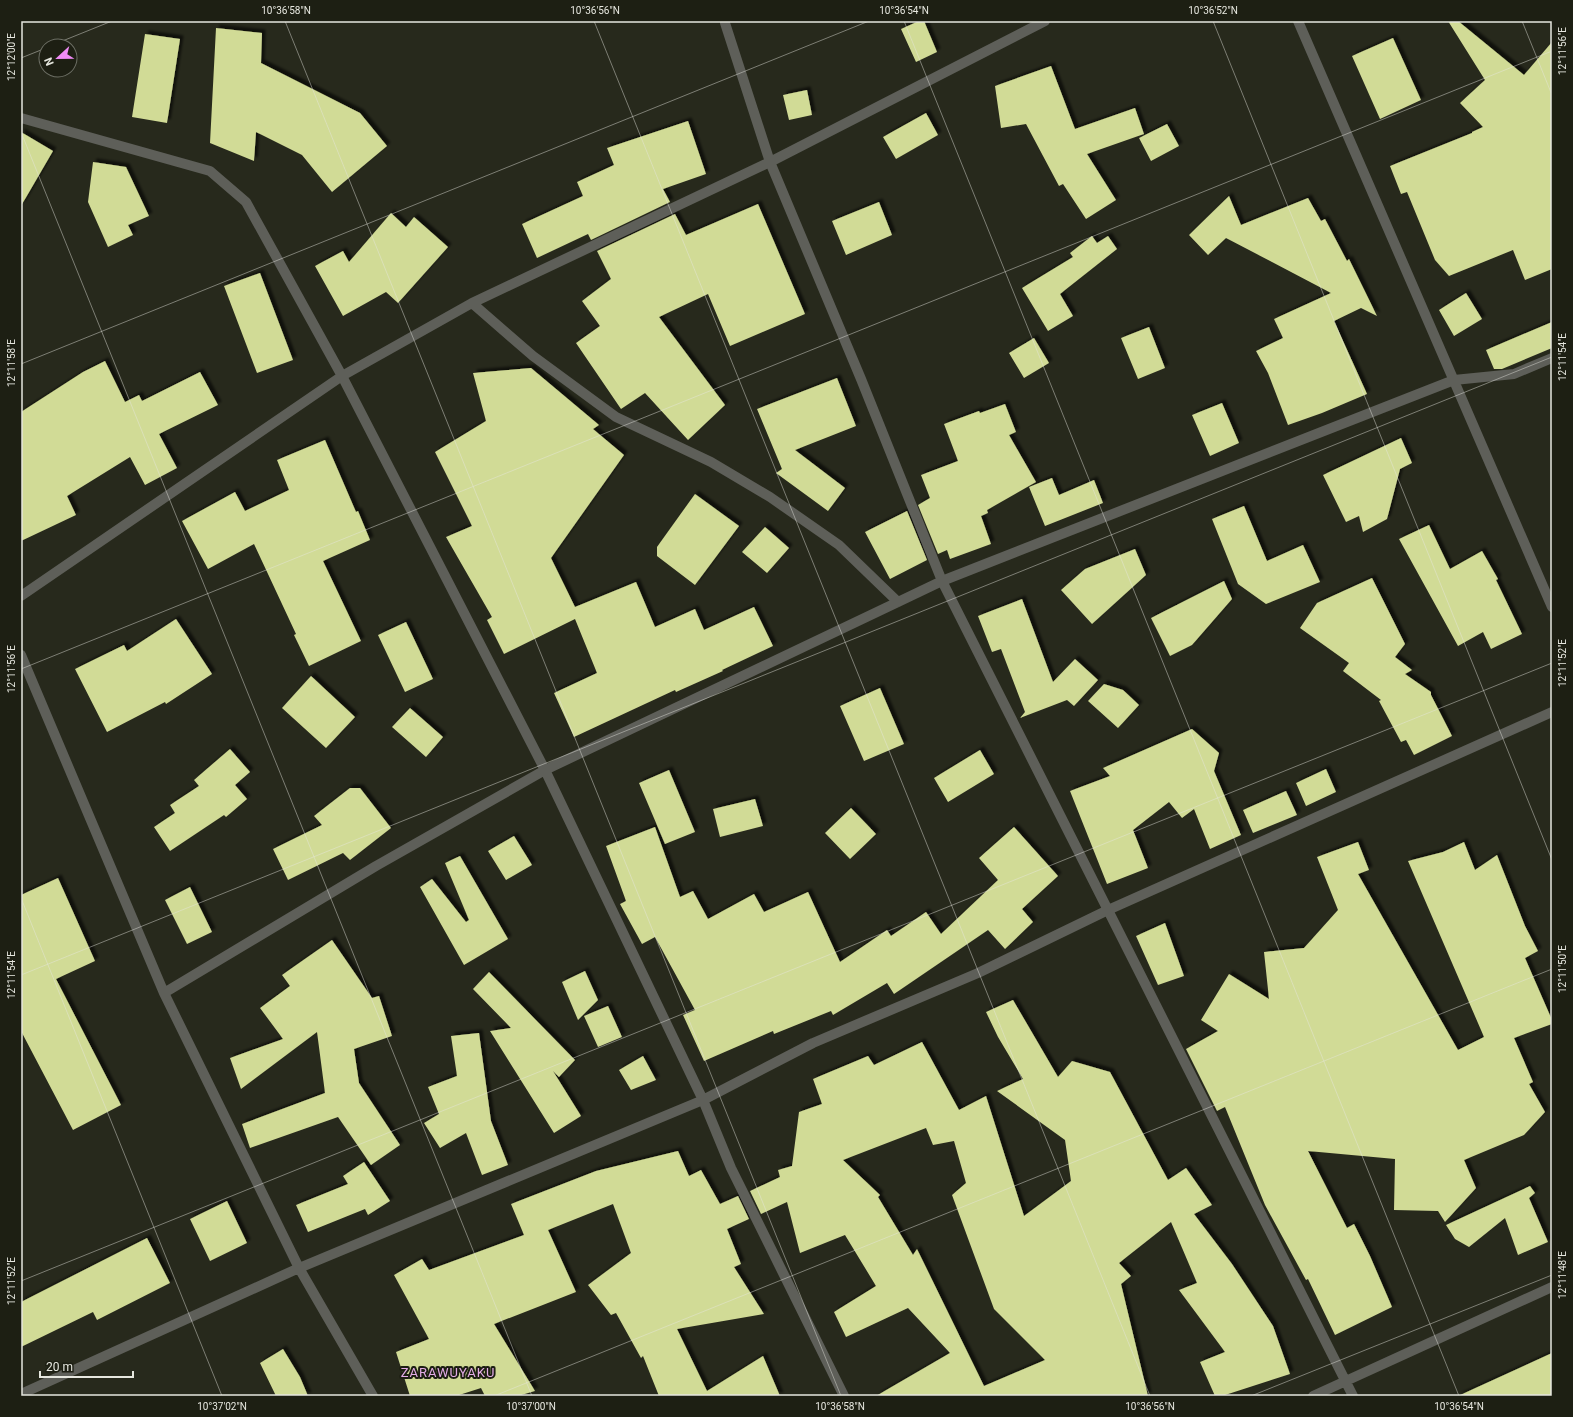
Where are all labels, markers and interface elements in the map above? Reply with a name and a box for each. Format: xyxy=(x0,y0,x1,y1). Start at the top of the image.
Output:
text: 10°36'58"N xyxy=(261,5,311,16)
text: 10°36'56"N xyxy=(570,5,620,16)
text: 10°36'54"N xyxy=(879,5,929,16)
text: 10°36'52"N xyxy=(1188,5,1238,16)
text: 12°11'56"E xyxy=(1557,27,1568,75)
text: 12°12'00"E xyxy=(6,33,17,81)
north arrow xyxy=(38,38,78,78)
text: N xyxy=(42,55,57,68)
text: 12°11'54"E xyxy=(1557,333,1568,381)
text: 12°11'58"E xyxy=(6,339,17,387)
text: 12°11'52"E xyxy=(1557,639,1568,687)
text: 12°11'56"E xyxy=(6,645,17,693)
text: 12°11'50"E xyxy=(1557,945,1568,993)
text: 12°11'54"E xyxy=(6,951,17,999)
text: 12°11'48"E xyxy=(1557,1251,1568,1299)
text: 12°11'52"E xyxy=(6,1257,17,1305)
scale bar xyxy=(40,1353,133,1379)
text: 20 m xyxy=(46,1360,73,1374)
district label: ZARAWUYAKU xyxy=(401,1365,495,1380)
text: 10°37'02"N xyxy=(197,1401,247,1412)
text: 10°37'00"N xyxy=(506,1401,556,1412)
text: 10°36'58"N xyxy=(815,1401,865,1412)
text: 10°36'56"N xyxy=(1125,1401,1175,1412)
text: 10°36'54"N xyxy=(1434,1401,1484,1412)

